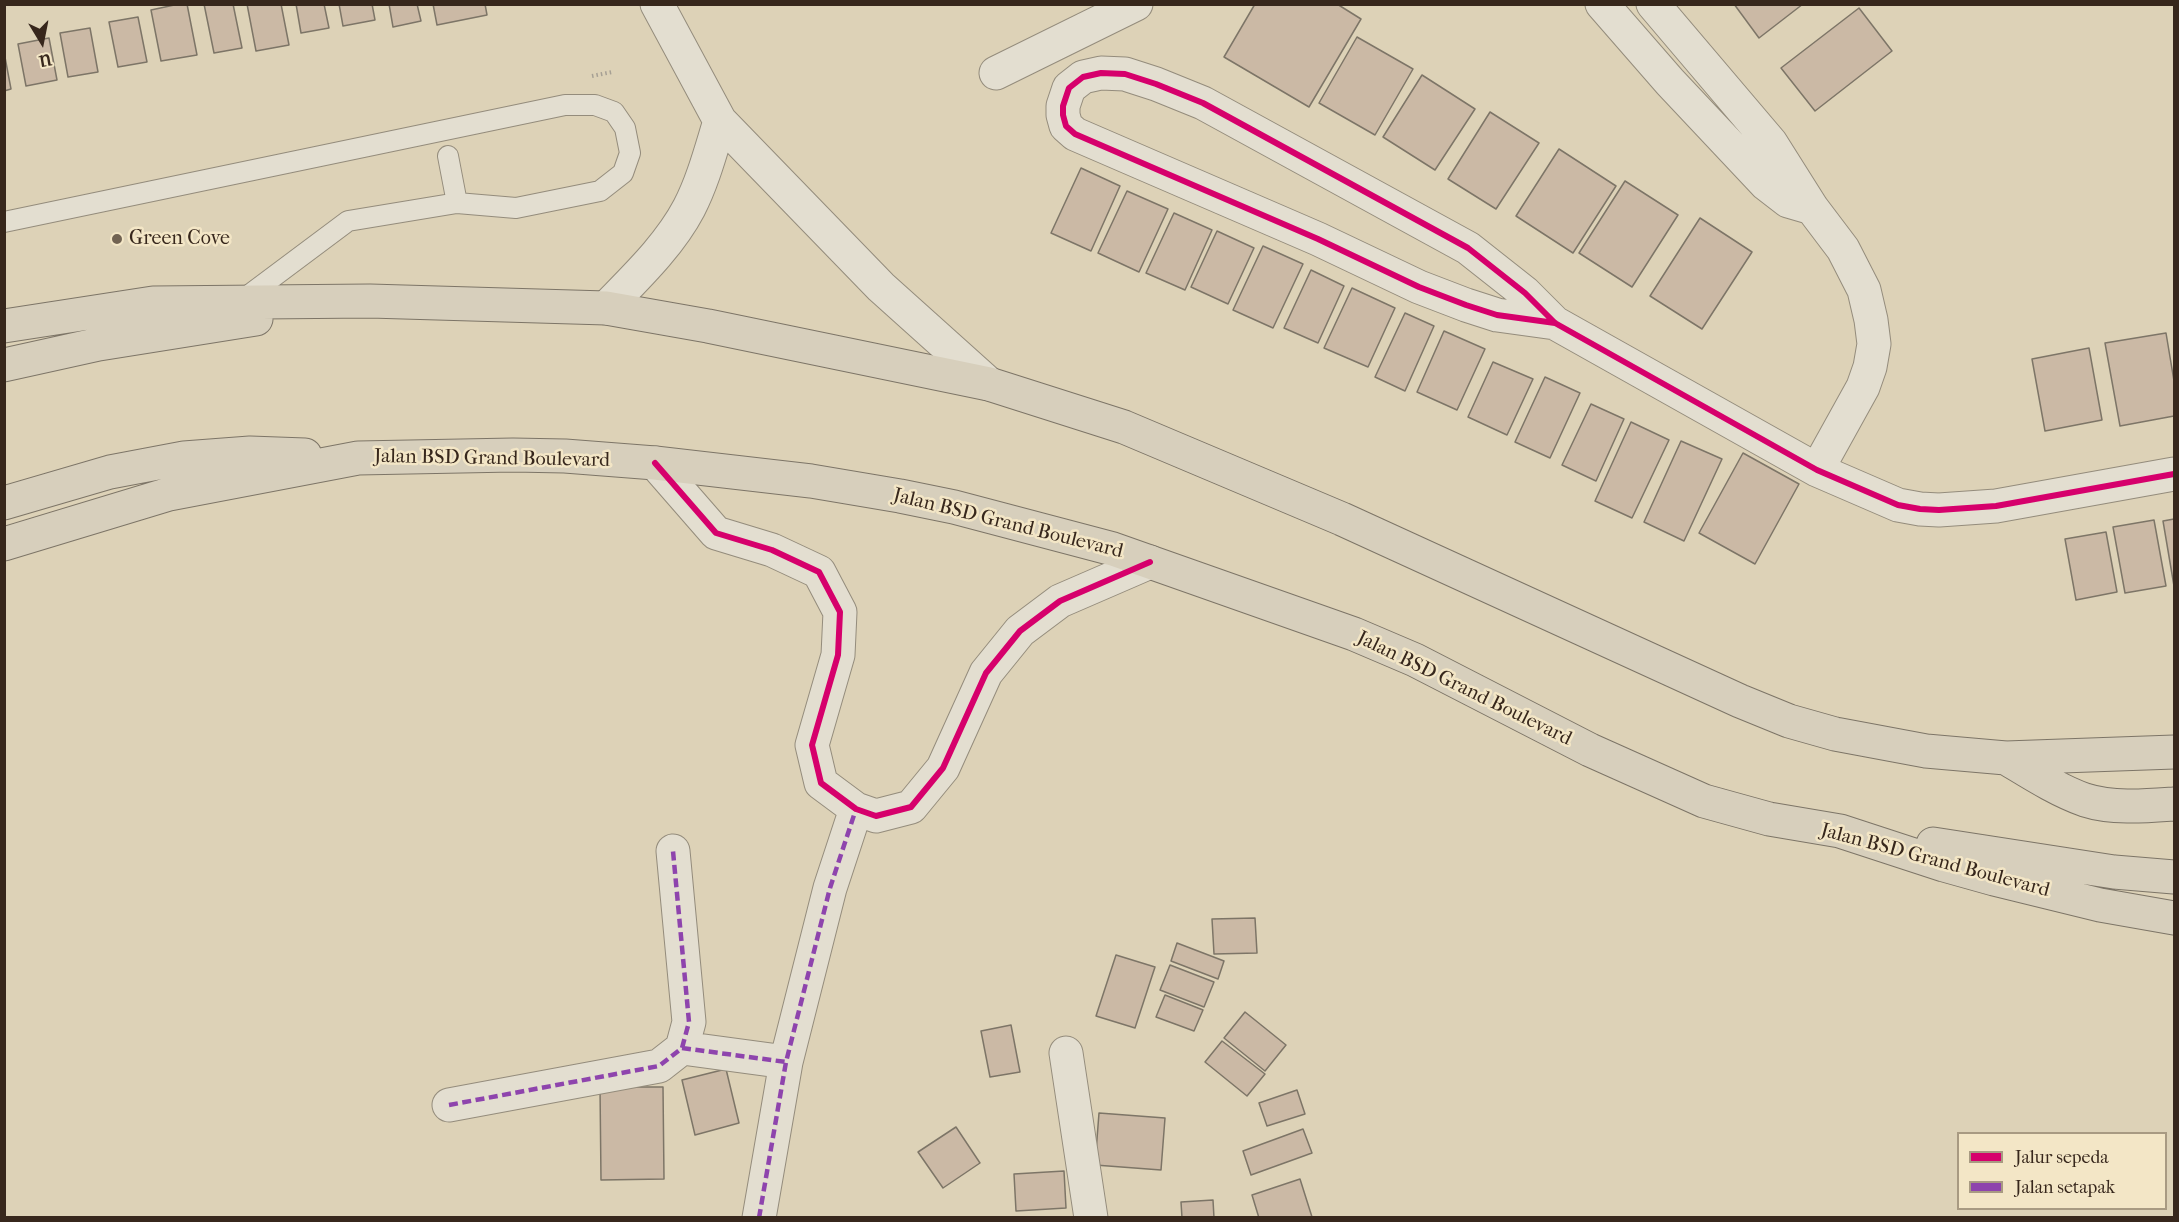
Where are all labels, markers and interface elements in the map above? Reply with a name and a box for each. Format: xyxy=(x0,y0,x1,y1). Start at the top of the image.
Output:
north arrow xyxy=(12,12,72,72)
text: U xyxy=(37,50,53,71)
place label: Green Cove xyxy=(129,227,230,251)
marker: Green Cove xyxy=(110,232,124,246)
street label: Jalan BSD Grand Boulevard xyxy=(374,445,610,473)
street label: Jalan BSD Grand Boulevard xyxy=(891,484,1125,564)
street label: Jalan BSD Grand Boulevard xyxy=(1353,626,1575,752)
street label: Jalan BSD Grand Boulevard xyxy=(1818,819,2052,903)
legend xyxy=(1957,1132,2167,1210)
text: Jalur sepeda xyxy=(2015,1147,2109,1168)
text: Jalan setapak xyxy=(2015,1177,2115,1198)

